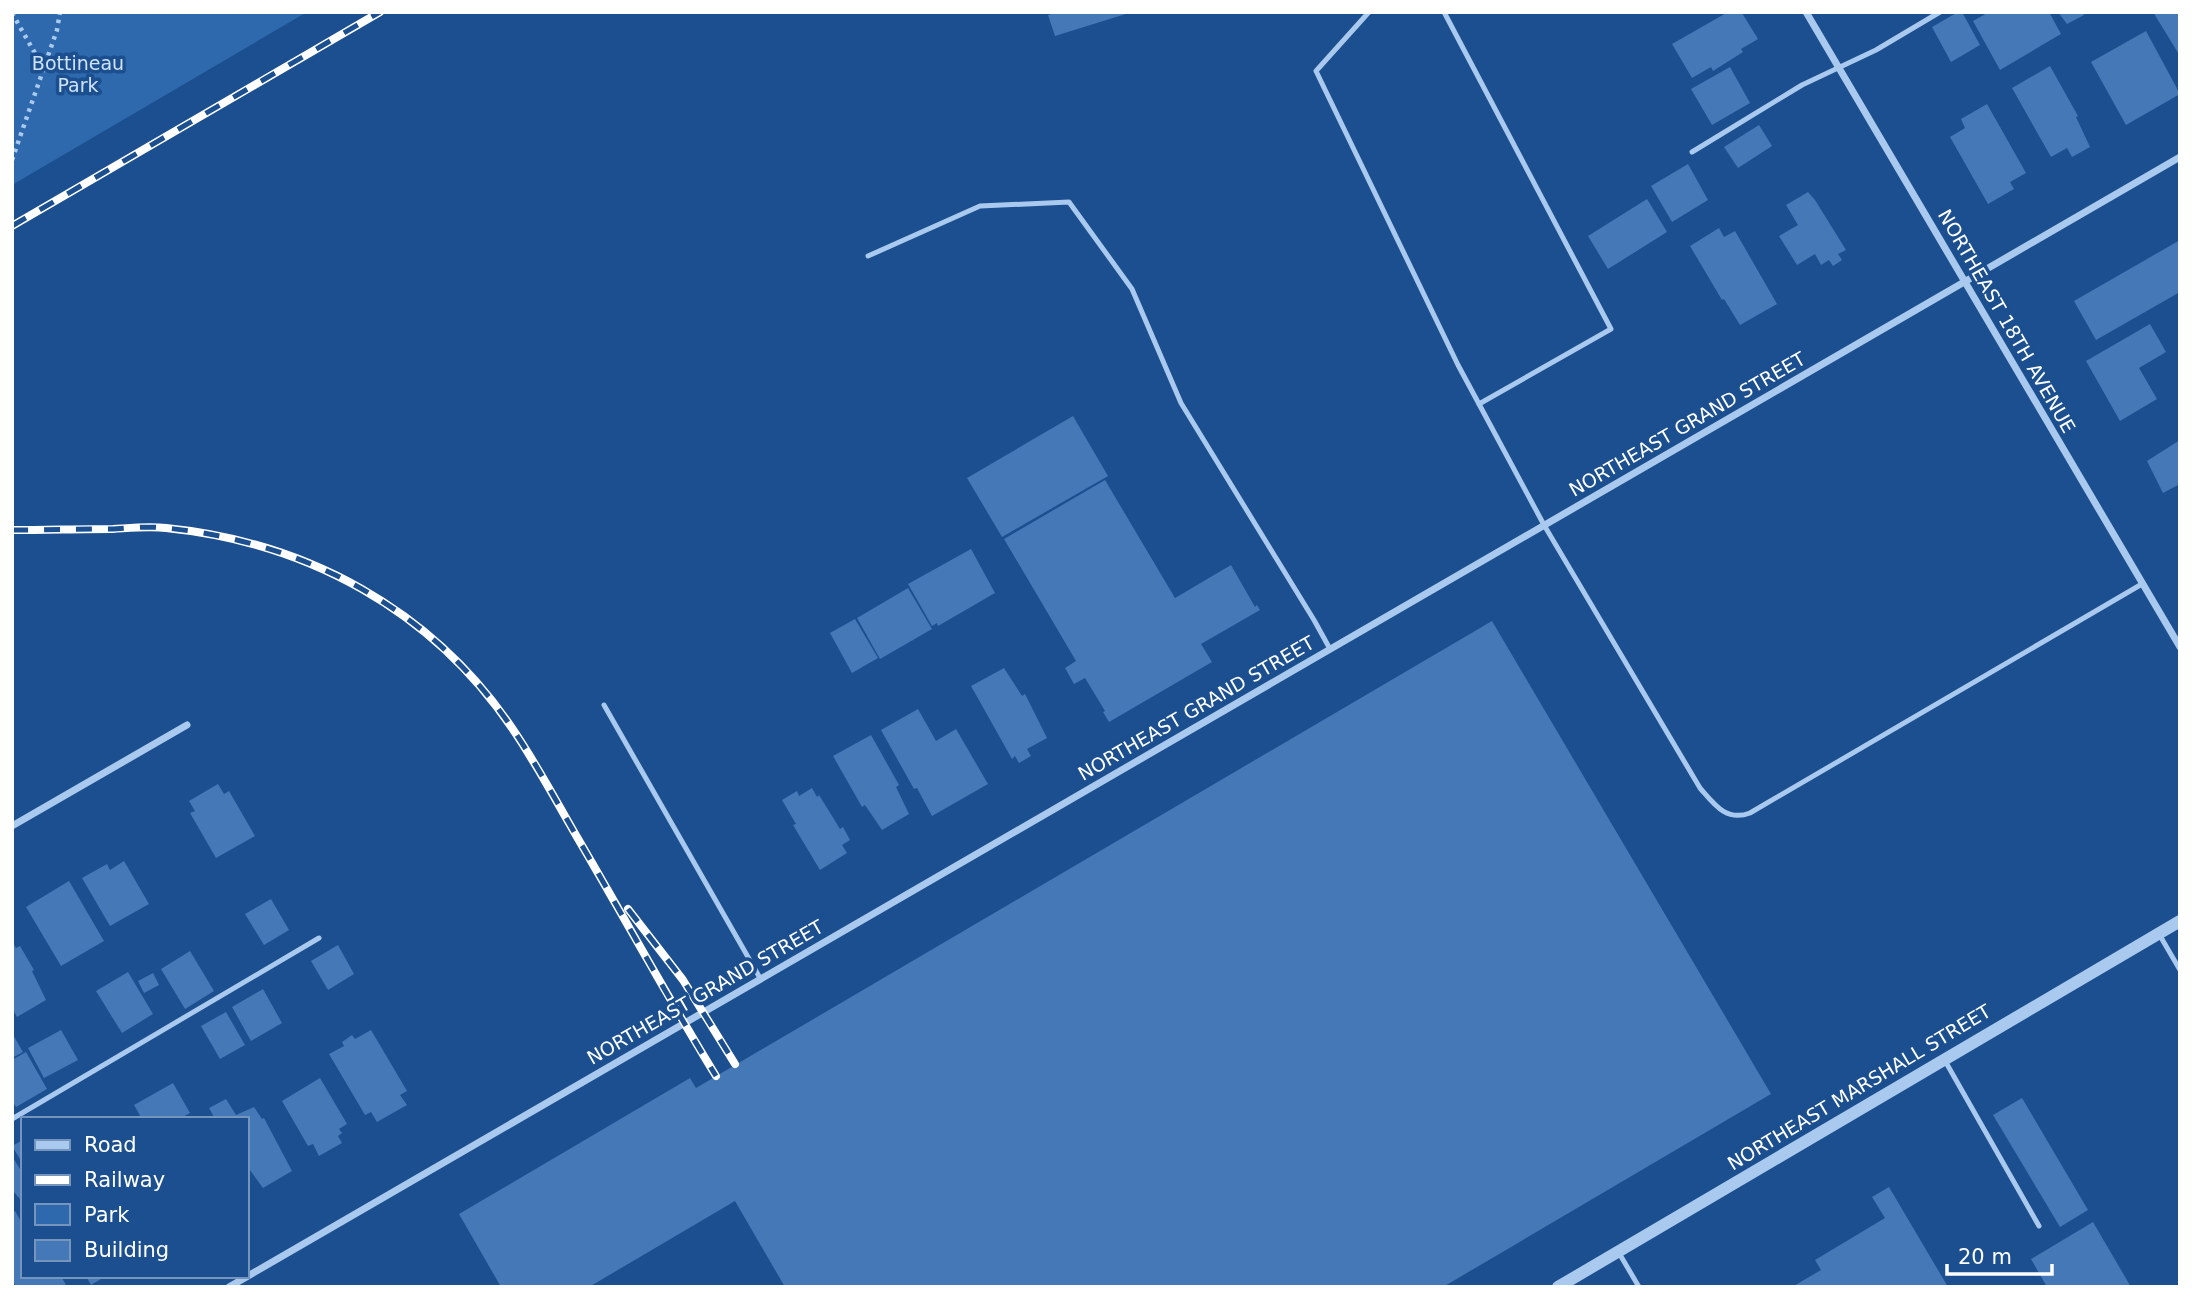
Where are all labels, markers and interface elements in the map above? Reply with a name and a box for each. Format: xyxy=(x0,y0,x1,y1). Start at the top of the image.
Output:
park label: Bottineau Park xyxy=(32,52,124,96)
street label: NORTHEAST 18TH AVENUE xyxy=(1934,205,2080,437)
street label: NORTHEAST GRAND STREET xyxy=(1565,347,1809,501)
street label: NORTHEAST GRAND STREET xyxy=(1074,631,1318,785)
street label: NORTHEAST GRAND STREET xyxy=(583,915,827,1069)
street label: NORTHEAST MARSHALL STREET xyxy=(1723,999,1995,1175)
legend xyxy=(21,1117,248,1278)
text: Road xyxy=(84,1133,137,1157)
text: Railway xyxy=(84,1168,165,1192)
text: Park xyxy=(84,1203,130,1227)
scale bar xyxy=(1947,1232,2052,1276)
text: Building xyxy=(84,1238,169,1262)
text: 20 m xyxy=(1958,1245,2012,1269)

